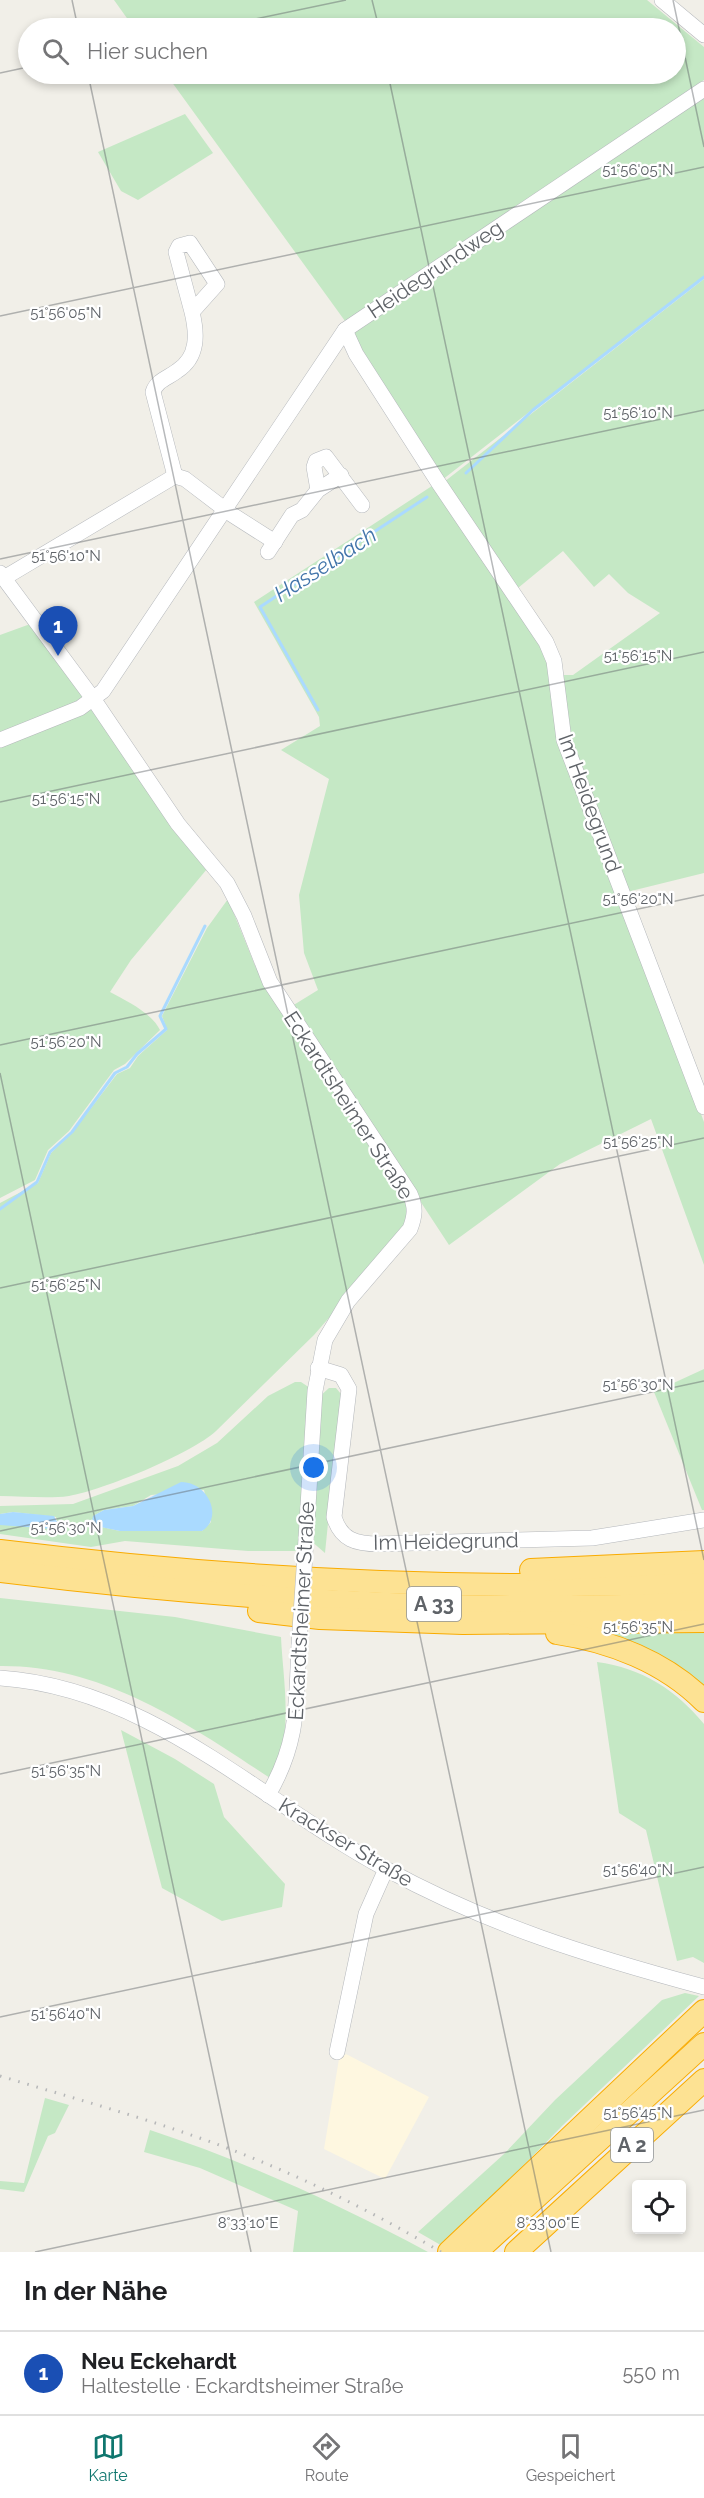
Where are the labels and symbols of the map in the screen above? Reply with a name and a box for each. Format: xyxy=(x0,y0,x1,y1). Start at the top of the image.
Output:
text: 51°56'05"N xyxy=(602,161,674,179)
street label: Heidegrundweg xyxy=(363,215,507,323)
text: 51°56'05"N xyxy=(30,304,102,322)
text: 51°56'10"N xyxy=(603,404,673,422)
water label: Hasselbach xyxy=(269,521,381,607)
text: 51°56'10"N xyxy=(31,547,101,565)
pin: 1 xyxy=(38,606,78,656)
text: 51°56'15"N xyxy=(604,647,672,665)
street label: Im Heidegrund xyxy=(553,730,627,876)
text: 51°56'15"N xyxy=(32,790,100,808)
text: 51°56'20"N xyxy=(602,890,674,908)
street label: Eckardtsheimer Straße xyxy=(279,1006,419,1204)
text: 51°56'20"N xyxy=(30,1033,102,1051)
text: 51°56'25"N xyxy=(603,1133,673,1151)
text: 51°56'25"N xyxy=(31,1276,101,1294)
text: 51°56'30"N xyxy=(602,1376,674,1394)
your location xyxy=(299,1453,328,1482)
street label: Eckardtsheimer Straße xyxy=(283,1501,319,1721)
text: 51°56'30"N xyxy=(30,1519,102,1537)
street label: Im Heidegrund xyxy=(373,1527,519,1555)
road number: A 33 xyxy=(407,1587,461,1621)
text: 51°56'35"N xyxy=(603,1618,673,1636)
text: 51°56'35"N xyxy=(31,1762,101,1780)
street label: Krackser Straße xyxy=(274,1792,418,1892)
text: 51°56'40"N xyxy=(603,1861,673,1879)
text: 51°56'40"N xyxy=(31,2005,101,2023)
text: 51°56'45"N xyxy=(603,2104,673,2122)
road number: A 2 xyxy=(611,2128,653,2162)
text: 8°33'10"E xyxy=(218,2214,278,2232)
text: 8°33'00"E xyxy=(516,2214,580,2232)

